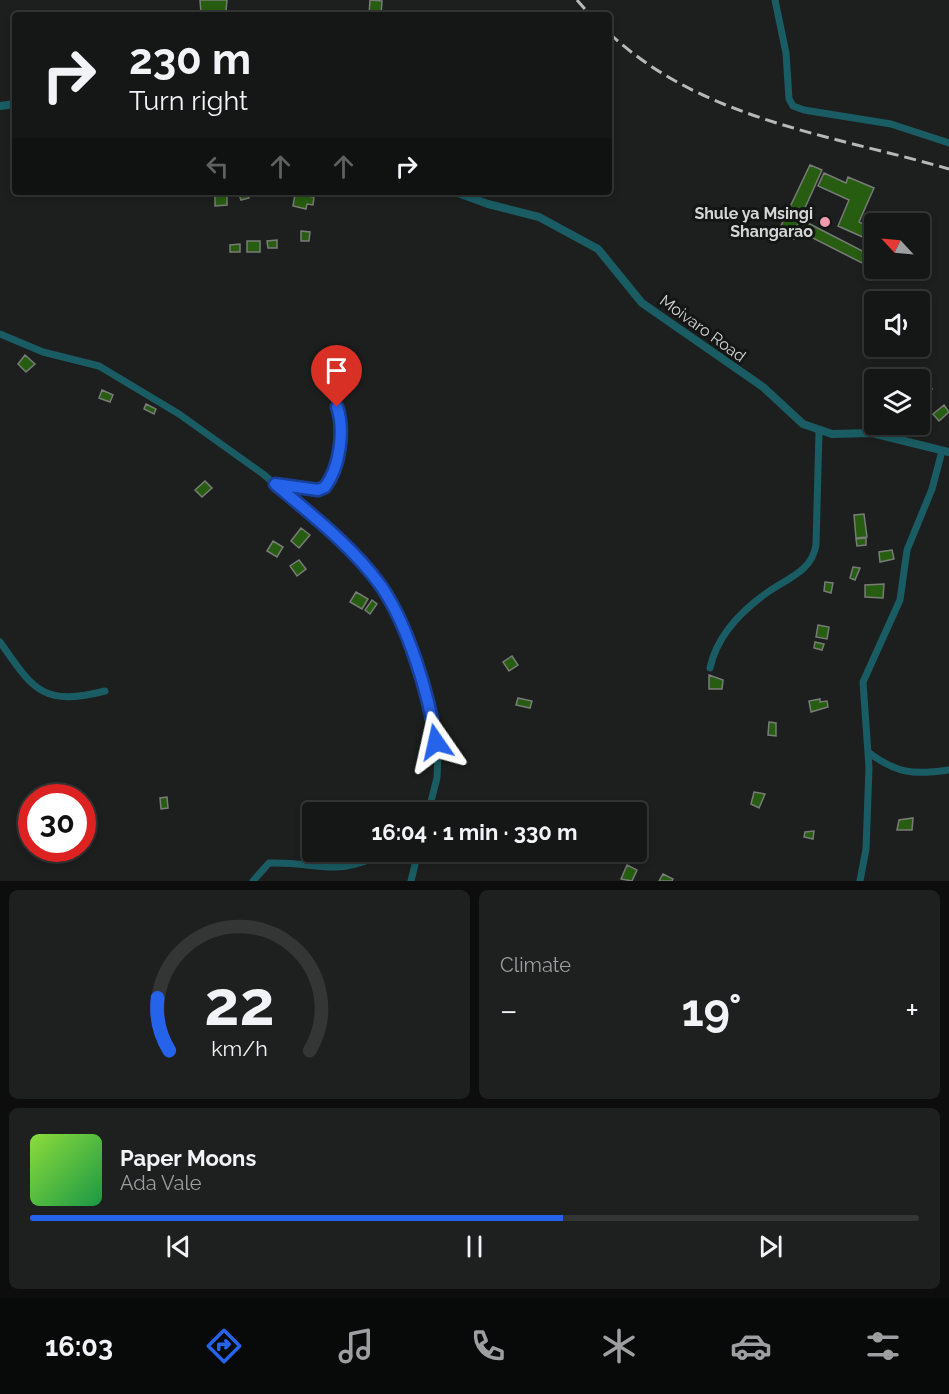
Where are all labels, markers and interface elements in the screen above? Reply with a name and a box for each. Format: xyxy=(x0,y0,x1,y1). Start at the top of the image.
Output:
text: 230 m xyxy=(129,35,251,84)
icon: right xyxy=(30,36,108,114)
text: Turn right xyxy=(129,85,248,116)
icon: left xyxy=(201,150,234,183)
icon: ahead xyxy=(264,150,297,183)
icon: ahead xyxy=(327,150,360,183)
icon: right xyxy=(390,150,423,183)
place label: Shule ya Msingi Shangarao xyxy=(694,204,813,241)
north arrow xyxy=(864,213,930,279)
map controls xyxy=(864,213,930,435)
marker: Shule ya Msingi Shangarao xyxy=(818,215,832,229)
street label: Moivaro Road xyxy=(656,291,749,366)
button: sound xyxy=(864,291,930,357)
pin xyxy=(311,345,362,407)
icon: arrive xyxy=(320,354,353,387)
button: layers xyxy=(864,369,930,435)
position arrow xyxy=(404,710,468,774)
speed limit sign: 30 xyxy=(18,784,96,862)
text: 16:04 · 1 min · 330 m xyxy=(371,819,578,845)
text: Climate xyxy=(500,953,571,977)
text: 22 xyxy=(204,966,275,1040)
text: 19° xyxy=(681,984,742,1037)
text: − xyxy=(500,991,518,1030)
text: + xyxy=(905,991,919,1030)
text: km/h xyxy=(211,1037,268,1062)
text: Paper Moons xyxy=(120,1145,256,1171)
text: Ada Vale xyxy=(120,1171,202,1195)
icon: previous xyxy=(162,1230,195,1263)
icon: pause xyxy=(458,1230,491,1263)
icon: next xyxy=(754,1230,787,1263)
icon: directions xyxy=(203,1325,245,1367)
icon: music xyxy=(335,1325,377,1367)
icon: phone xyxy=(467,1325,509,1367)
icon: climate xyxy=(598,1325,640,1367)
icon: car xyxy=(730,1325,772,1367)
icon: filters xyxy=(862,1325,904,1367)
text: 16:03 xyxy=(45,1331,113,1362)

